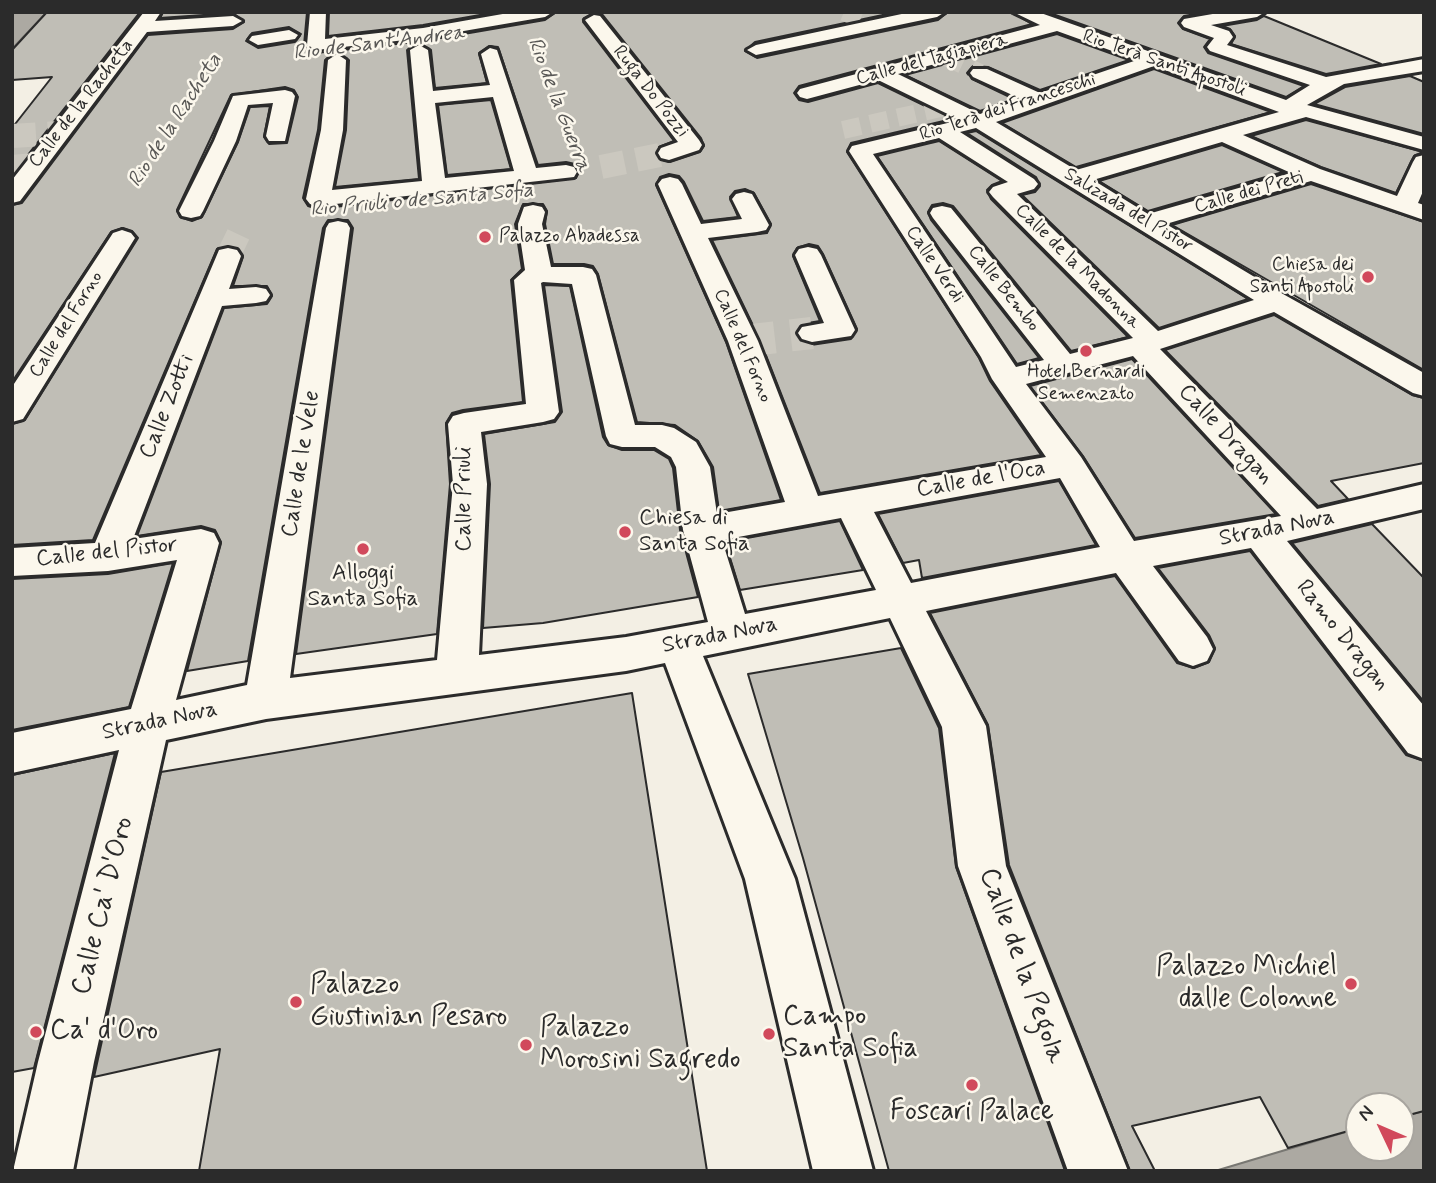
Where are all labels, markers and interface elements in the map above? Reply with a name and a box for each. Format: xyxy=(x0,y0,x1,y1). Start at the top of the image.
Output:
water label: Rio de Sant'Andrea xyxy=(292,21,466,67)
street label: Rio Terà Santi Apostoli xyxy=(1079,25,1249,103)
street label: Calle del Tagiapiera xyxy=(854,29,1010,91)
water label: Rio de la Guerra xyxy=(521,34,595,176)
street label: Calle de la Racheta xyxy=(25,35,139,173)
street label: Ruga Do Pozzi xyxy=(607,41,693,143)
water label: Rio de la Racheta xyxy=(124,50,228,192)
street label: Rio Terà dei Franceschi xyxy=(917,69,1099,147)
street label: Salizada del Pistor xyxy=(1060,164,1196,258)
street label: Calle dei Preti xyxy=(1192,167,1306,219)
water label: Rio Priuli o de Santa Sofia xyxy=(309,179,535,223)
street label: Calle de la Madonna xyxy=(1010,200,1144,334)
street label: Calle Verdi xyxy=(900,222,968,308)
place label: Palazzo Abadessa xyxy=(499,226,640,248)
marker: Palazzo Abadessa xyxy=(477,229,493,245)
street label: Calle Bembo xyxy=(962,241,1044,337)
place label: Chiesa dei Santi Apostoli xyxy=(1250,255,1354,299)
street label: Calle del Forno xyxy=(25,267,109,383)
marker: Chiesa dei Santi Apostoli xyxy=(1360,269,1376,285)
street label: Calle del Forno xyxy=(708,286,776,406)
marker: Hotel Bernardi Semenzato xyxy=(1078,343,1094,359)
street label: Calle Zotti xyxy=(135,351,201,463)
place label: Hotel Bernardi Semenzato xyxy=(1027,362,1145,406)
street label: Calle Dragan xyxy=(1171,379,1279,491)
street label: Calle de le Vele xyxy=(277,389,327,539)
street label: Calle Priuli xyxy=(451,446,479,552)
street label: Calle de l'Oca xyxy=(914,455,1048,505)
street label: Strada Nova xyxy=(1217,504,1337,554)
place label: Chiesa di Santa Sofia xyxy=(639,505,750,559)
marker: Chiesa di Santa Sofia xyxy=(617,524,633,540)
street label: Calle del Pistor xyxy=(35,532,179,574)
marker: Alloggi Santa Sofia xyxy=(355,541,371,557)
place label: Alloggi Santa Sofia xyxy=(308,560,418,614)
street label: Ramo Dragan xyxy=(1289,575,1395,697)
street label: Strada Nova xyxy=(660,611,780,661)
street label: Strada Nova xyxy=(100,696,220,748)
street label: Calle Ca' D'Oro xyxy=(66,813,142,999)
street label: Calle de la Pegola xyxy=(970,864,1072,1068)
place label: Palazzo Michiel dalle Colonne xyxy=(1156,951,1337,1017)
place label: Palazzo Giustinian Pesaro xyxy=(310,969,507,1035)
marker: Palazzo Michiel dalle Colonne xyxy=(1343,976,1359,992)
marker: Palazzo Giustinian Pesaro xyxy=(288,994,304,1010)
place label: Campo Santa Sofia xyxy=(783,1001,918,1067)
place label: Palazzo Morosini Sagredo xyxy=(540,1012,741,1078)
place label: Ca' d'Oro xyxy=(50,1015,158,1049)
marker: Ca' d'Oro xyxy=(28,1024,44,1040)
marker: Campo Santa Sofia xyxy=(761,1026,777,1042)
marker: Palazzo Morosini Sagredo xyxy=(518,1037,534,1053)
marker: Foscari Palace xyxy=(964,1077,980,1093)
north arrow xyxy=(1345,1092,1415,1162)
place label: Foscari Palace xyxy=(890,1096,1054,1130)
text: N xyxy=(1353,1100,1379,1127)

